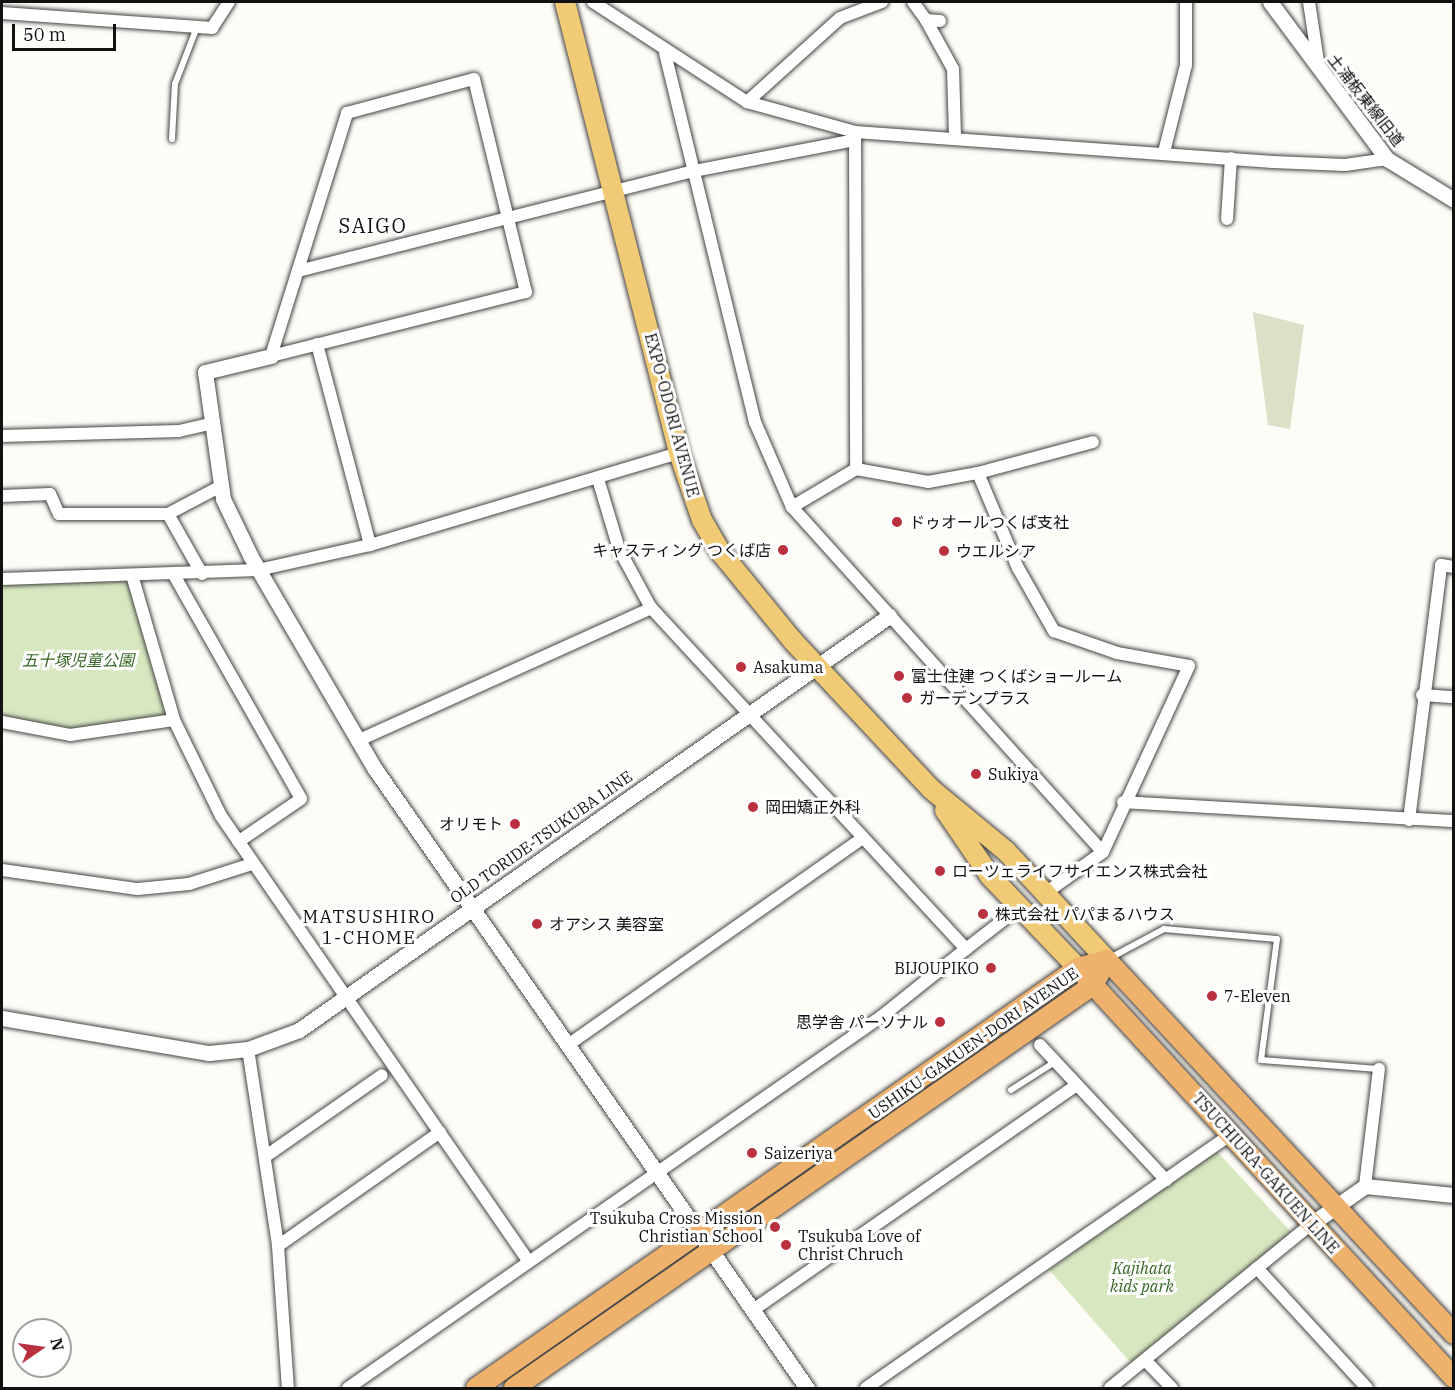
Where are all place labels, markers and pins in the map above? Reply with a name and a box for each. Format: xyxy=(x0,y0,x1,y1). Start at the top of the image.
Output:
place label: ドゥオールつくば支社 xyxy=(909,512,1069,532)
marker: ドゥオールつくば支社 xyxy=(890,515,904,529)
place label: キャスティング つくば店 xyxy=(591,540,771,560)
place label: ウエルシア xyxy=(956,541,1036,561)
marker: キャスティング つくば店 xyxy=(776,543,790,557)
marker: ウエルシア xyxy=(937,544,951,558)
place label: Asakuma xyxy=(753,657,824,677)
marker: Asakuma xyxy=(734,660,748,674)
place label: 富士住建 つくばショールーム xyxy=(911,666,1123,686)
marker: 富士住建 つくばショールーム xyxy=(892,669,906,683)
place label: ガーデンプラス xyxy=(919,688,1031,708)
marker: ガーデンプラス xyxy=(900,691,914,705)
place label: Sukiya xyxy=(988,764,1039,784)
marker: Sukiya xyxy=(969,767,983,781)
place label: 岡田矯正外科 xyxy=(765,797,861,817)
marker: 岡田矯正外科 xyxy=(746,800,760,814)
place label: オリモト xyxy=(439,814,503,834)
marker: オリモト xyxy=(508,817,522,831)
place label: ローツェライフサイエンス株式会社 xyxy=(952,861,1208,881)
marker: ローツェライフサイエンス株式会社 xyxy=(933,864,947,878)
place label: 株式会社 パパまるハウス xyxy=(995,904,1175,924)
marker: 株式会社 パパまるハウス xyxy=(976,907,990,921)
place label: オアシス 美容室 xyxy=(549,914,665,934)
marker: オアシス 美容室 xyxy=(530,917,544,931)
place label: BIJOUPIKO xyxy=(894,958,979,978)
marker: BIJOUPIKO xyxy=(984,961,998,975)
place label: 7-Eleven xyxy=(1224,986,1291,1006)
marker: 7-Eleven xyxy=(1205,989,1219,1003)
place label: 思学舎 パーソナル xyxy=(796,1012,928,1032)
marker: 思学舎 パーソナル xyxy=(933,1015,947,1029)
place label: Saizeriya xyxy=(764,1143,833,1163)
marker: Saizeriya xyxy=(745,1146,759,1160)
place label: Tsukuba Cross Mission Christian School xyxy=(590,1208,763,1246)
marker: Tsukuba Cross Mission Christian School xyxy=(768,1220,782,1234)
place label: Tsukuba Love of Christ Chruch xyxy=(798,1226,920,1264)
marker: Tsukuba Love of Christ Chruch xyxy=(779,1238,793,1252)

